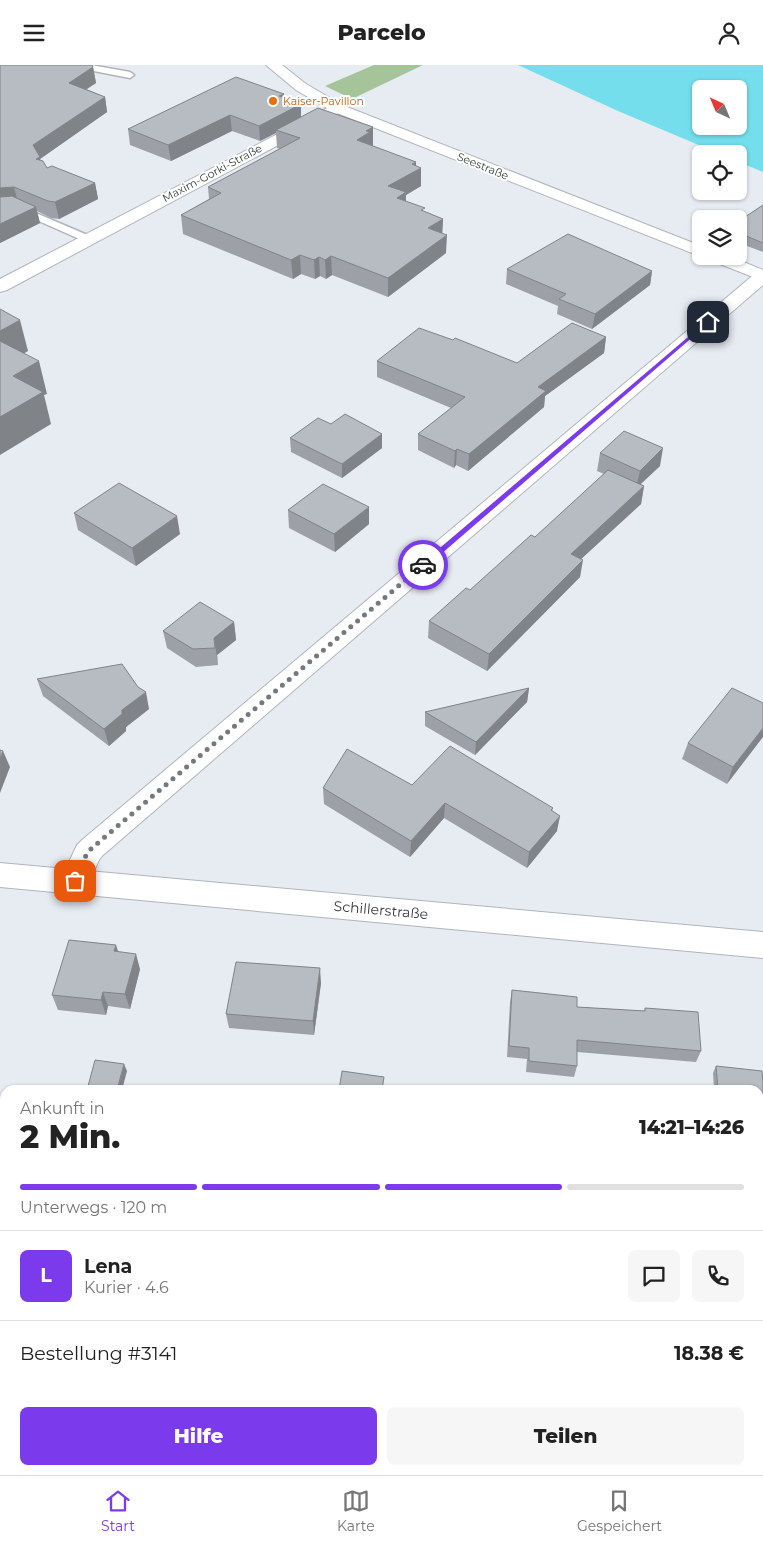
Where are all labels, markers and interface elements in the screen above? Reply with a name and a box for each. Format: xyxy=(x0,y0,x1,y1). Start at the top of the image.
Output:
icon: menu xyxy=(20,19,48,47)
text: Parcelo xyxy=(337,19,426,46)
icon: person xyxy=(715,19,743,47)
north arrow xyxy=(692,80,748,135)
map controls xyxy=(692,80,747,265)
place label: Kaiser-Pavillon xyxy=(283,94,364,108)
marker: Kaiser-Pavillon xyxy=(267,95,279,107)
street label: Maxim-Gorki-Straße xyxy=(160,141,264,205)
button: locate xyxy=(692,145,747,200)
street label: Seestraße xyxy=(455,149,511,183)
button: layers xyxy=(692,210,747,265)
pin xyxy=(687,301,729,343)
icon: home xyxy=(694,308,722,336)
courier xyxy=(398,540,448,590)
icon: car xyxy=(409,551,437,579)
pin xyxy=(54,860,96,902)
icon: bag xyxy=(61,867,89,895)
street label: Schillerstraße xyxy=(333,897,429,923)
text: Ankunft in xyxy=(20,1099,105,1118)
text: 14:21–14:26 xyxy=(639,1116,744,1139)
text: 2 Min. xyxy=(20,1117,120,1156)
text: Unterwegs · 120 m xyxy=(20,1198,167,1217)
button: chat xyxy=(628,1250,680,1302)
button: phone xyxy=(692,1250,744,1302)
text: Lena xyxy=(84,1255,132,1278)
text: L xyxy=(40,1264,52,1287)
text: Kurier · 4.6 xyxy=(84,1278,169,1297)
text: Bestellung #3141 xyxy=(20,1342,177,1365)
text: 18.38 € xyxy=(674,1342,744,1365)
button: Hilfe xyxy=(20,1407,377,1465)
button: Teilen xyxy=(387,1407,744,1465)
tab: Start xyxy=(101,1487,135,1535)
tab: Karte xyxy=(337,1487,375,1535)
tab: Gespeichert xyxy=(577,1487,662,1535)

